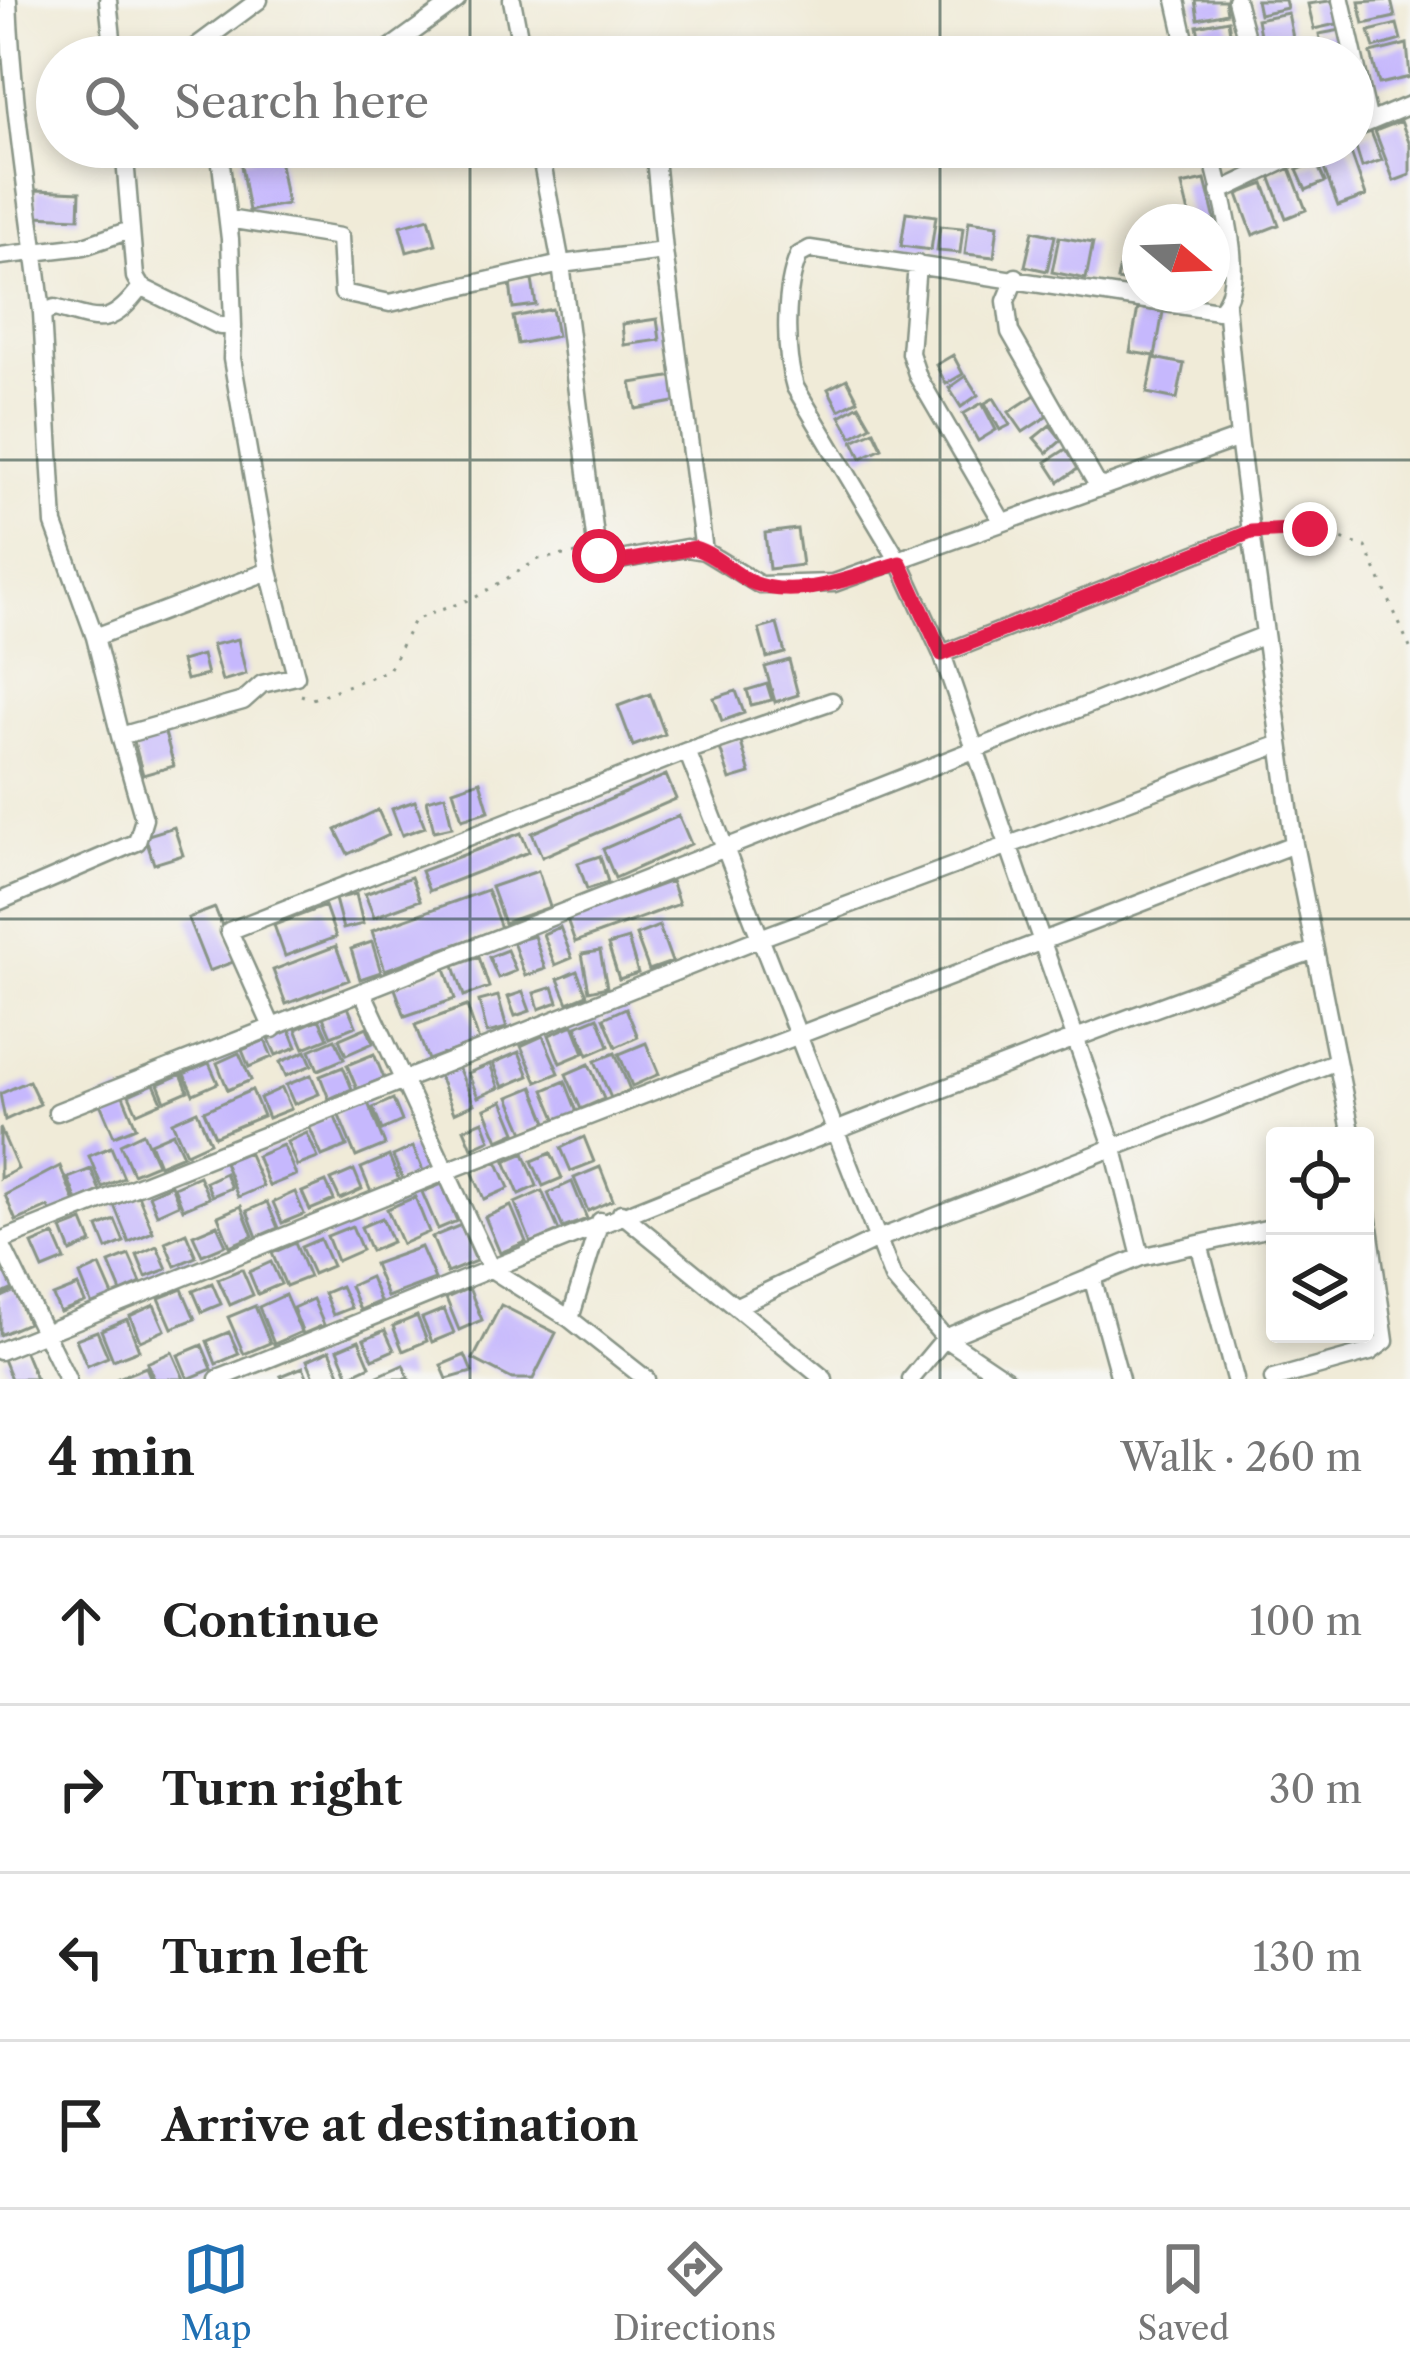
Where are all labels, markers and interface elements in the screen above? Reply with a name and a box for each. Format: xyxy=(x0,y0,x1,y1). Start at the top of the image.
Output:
search box xyxy=(36,36,1374,168)
icon: search xyxy=(78,69,144,135)
text: Search here xyxy=(174,74,429,130)
north arrow xyxy=(1122,204,1230,312)
route end xyxy=(1283,502,1337,556)
route start xyxy=(572,529,626,583)
map controls xyxy=(1266,1127,1374,1343)
button: locate xyxy=(1266,1127,1374,1235)
button: layers xyxy=(1266,1235,1374,1343)
text: 4 min xyxy=(48,1426,195,1488)
text: Walk · 260 m xyxy=(1120,1433,1362,1481)
icon: ahead xyxy=(48,1588,114,1654)
text: Continue xyxy=(162,1593,379,1649)
text: 100 m xyxy=(1249,1597,1362,1645)
icon: right xyxy=(48,1756,114,1822)
text: Turn right xyxy=(162,1761,402,1817)
text: 30 m xyxy=(1269,1765,1362,1813)
icon: left xyxy=(48,1924,114,1990)
text: Turn left xyxy=(162,1929,368,1985)
text: 130 m xyxy=(1253,1933,1362,1981)
icon: arrive xyxy=(48,2092,114,2158)
text: Arrive at destination xyxy=(162,2097,639,2153)
tab: Map xyxy=(181,2236,252,2349)
tab: Directions xyxy=(613,2236,776,2349)
tab: Saved xyxy=(1138,2236,1229,2349)

